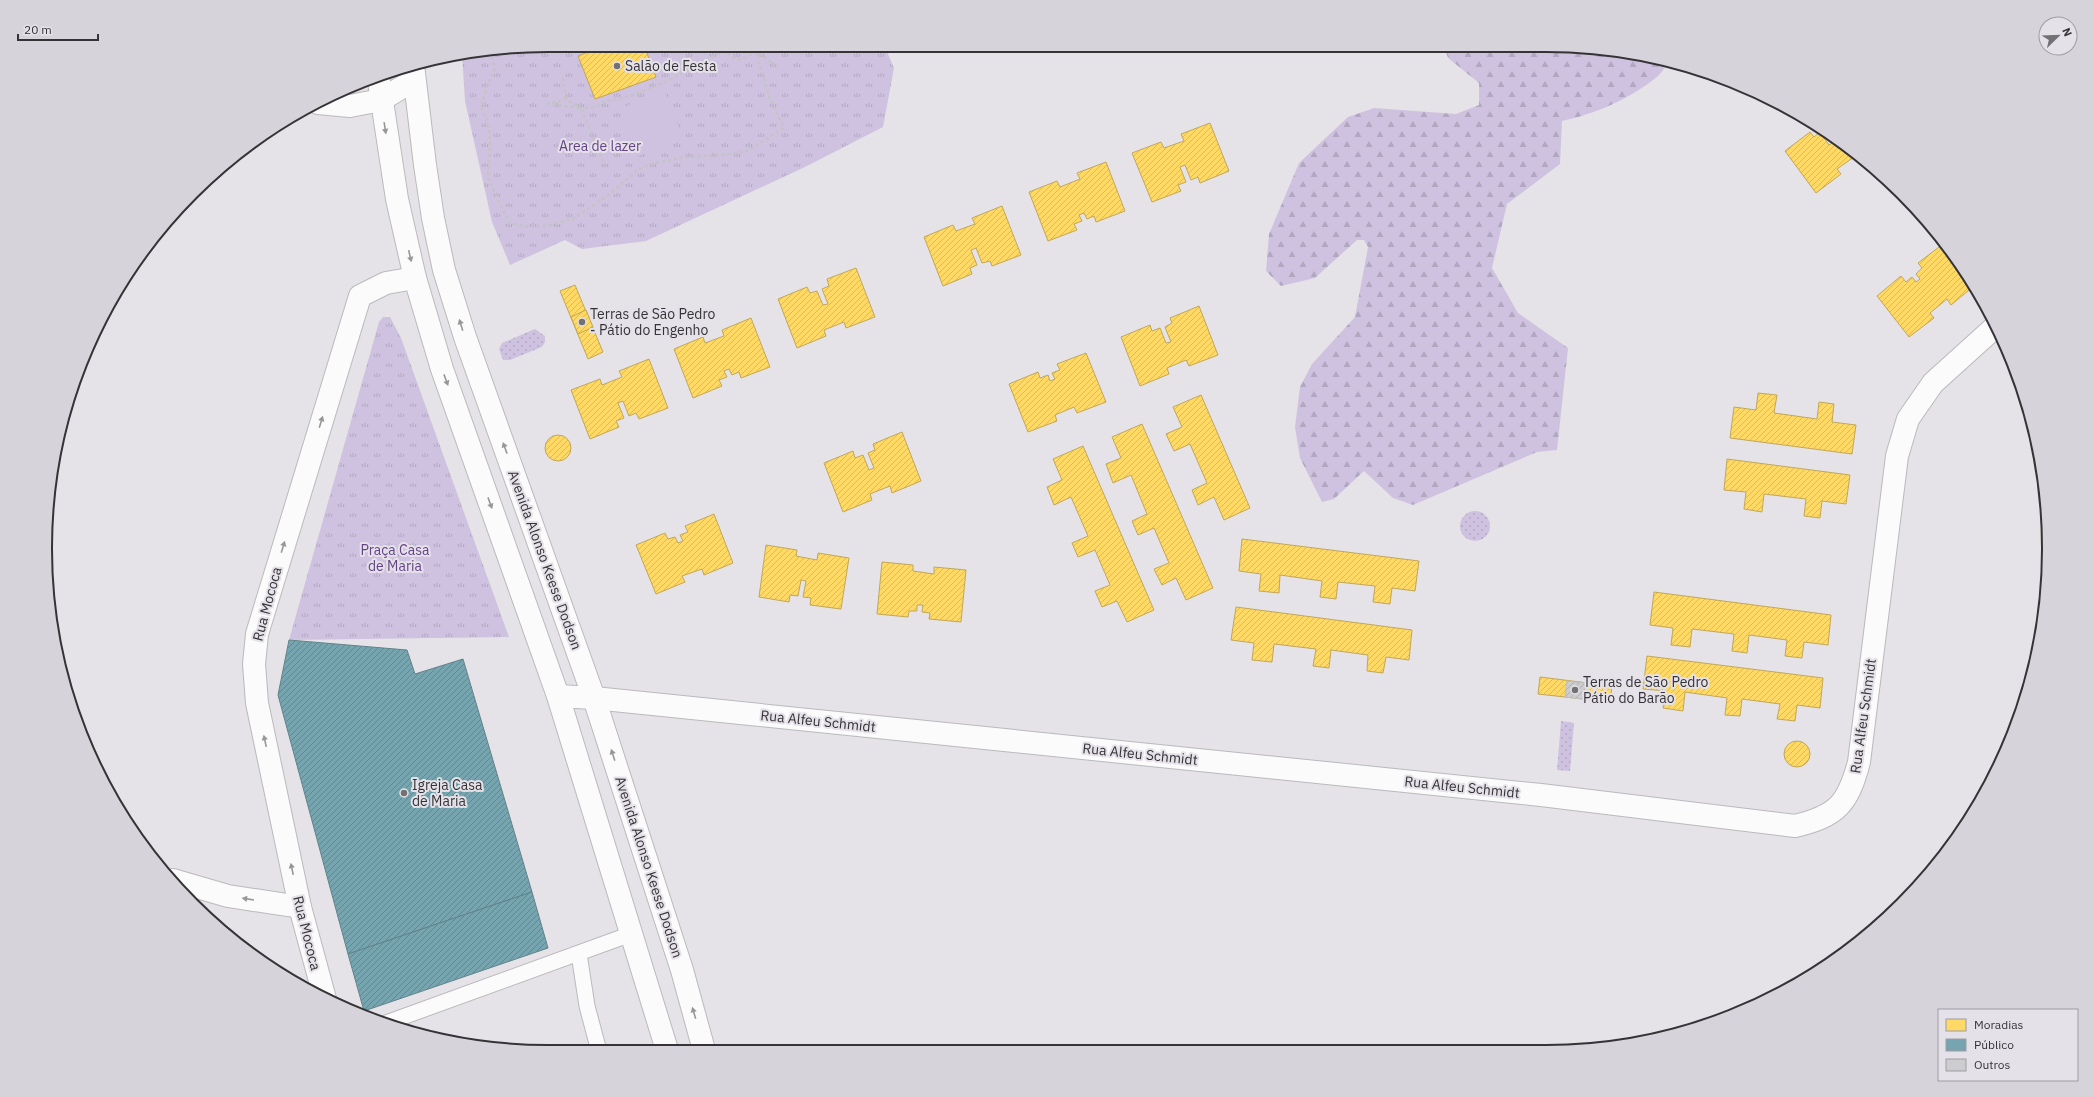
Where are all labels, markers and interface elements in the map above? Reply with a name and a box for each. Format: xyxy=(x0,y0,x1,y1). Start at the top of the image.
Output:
scale bar xyxy=(18,16,98,42)
north arrow xyxy=(2038,16,2078,56)
text: 20 m xyxy=(24,22,52,37)
text: N xyxy=(2059,26,2075,39)
place label: Salão de Festa xyxy=(625,57,717,75)
marker: Salão de Festa xyxy=(612,61,622,71)
one-way arrow xyxy=(383,122,389,134)
park label: Area de lazer xyxy=(559,137,641,155)
one-way arrow xyxy=(407,249,413,262)
place label: Terras de São Pedro - Pátio do Engenho xyxy=(590,305,716,339)
marker: Terras de São Pedro - Pátio do Engenho xyxy=(577,317,587,327)
one-way arrow xyxy=(458,319,464,331)
one-way arrow xyxy=(444,375,450,387)
one-way arrow xyxy=(318,416,324,428)
one-way arrow xyxy=(501,441,507,453)
street label: Avenida Alonso Keese Dodson xyxy=(504,468,586,652)
one-way arrow xyxy=(487,497,493,509)
one-way arrow xyxy=(280,540,286,552)
park label: Praça Casa de Maria xyxy=(360,541,430,575)
street label: Rua Mococa xyxy=(248,564,286,643)
street label: Rua Alfeu Schmidt xyxy=(1846,657,1880,775)
place label: Terras de São Pedro Pátio do Barão xyxy=(1583,673,1709,707)
marker: Terras de São Pedro Pátio do Barão xyxy=(1570,685,1580,695)
street label: Rua Alfeu Schmidt xyxy=(759,706,877,736)
one-way arrow xyxy=(261,735,267,748)
street label: Rua Alfeu Schmidt xyxy=(1081,739,1199,769)
one-way arrow xyxy=(610,749,616,761)
street label: Rua Alfeu Schmidt xyxy=(1403,772,1521,802)
street label: Avenida Alonso Keese Dodson xyxy=(611,774,687,960)
place label: Igreja Casa de Maria xyxy=(412,776,483,810)
marker: Igreja Casa de Maria xyxy=(399,788,409,798)
one-way arrow xyxy=(288,862,294,875)
street label: Rua Mococa xyxy=(289,894,325,973)
one-way arrow xyxy=(242,896,254,902)
one-way arrow xyxy=(690,1007,696,1019)
legend xyxy=(1938,1009,2078,1081)
text: Moradias xyxy=(1974,1017,2024,1032)
text: Público xyxy=(1974,1037,2014,1052)
text: Outros xyxy=(1974,1057,2011,1072)

